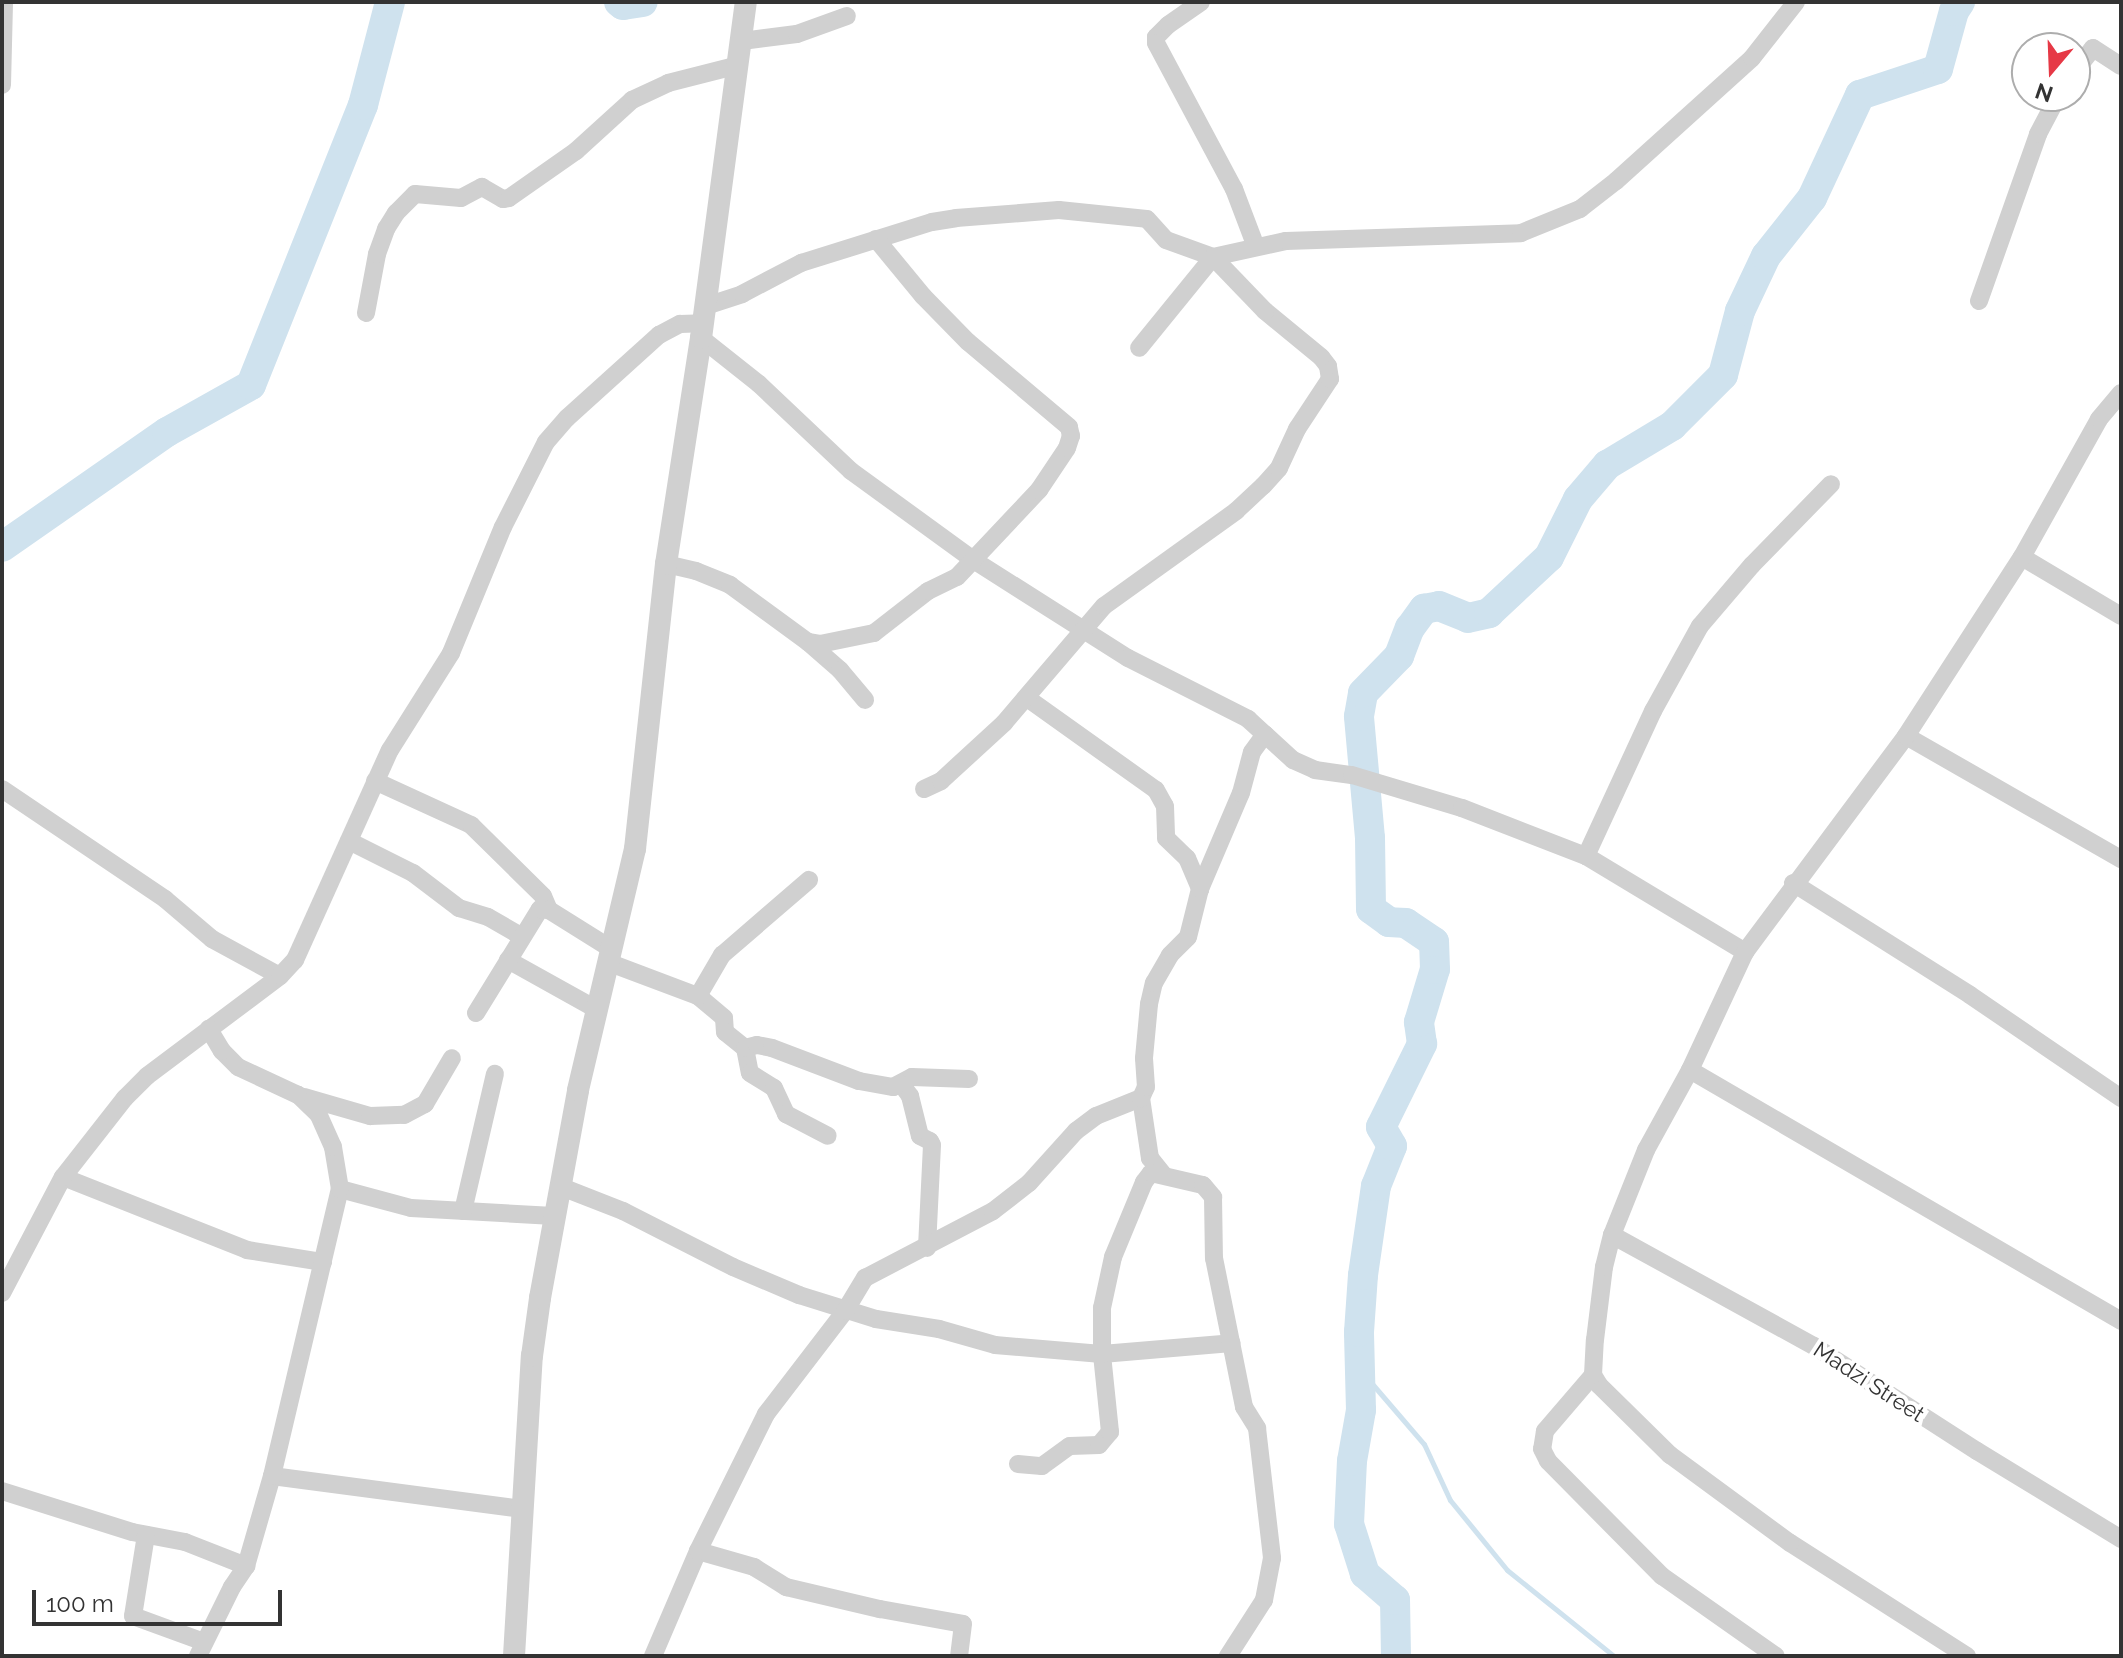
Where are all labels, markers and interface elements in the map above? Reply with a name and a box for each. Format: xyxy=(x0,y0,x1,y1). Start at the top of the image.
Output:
north arrow xyxy=(2011,32,2091,112)
text: N xyxy=(2032,78,2056,108)
street label: Madzi Street xyxy=(1809,1336,1929,1428)
scale bar xyxy=(36,1574,286,1624)
text: 100 m xyxy=(46,1589,114,1618)

